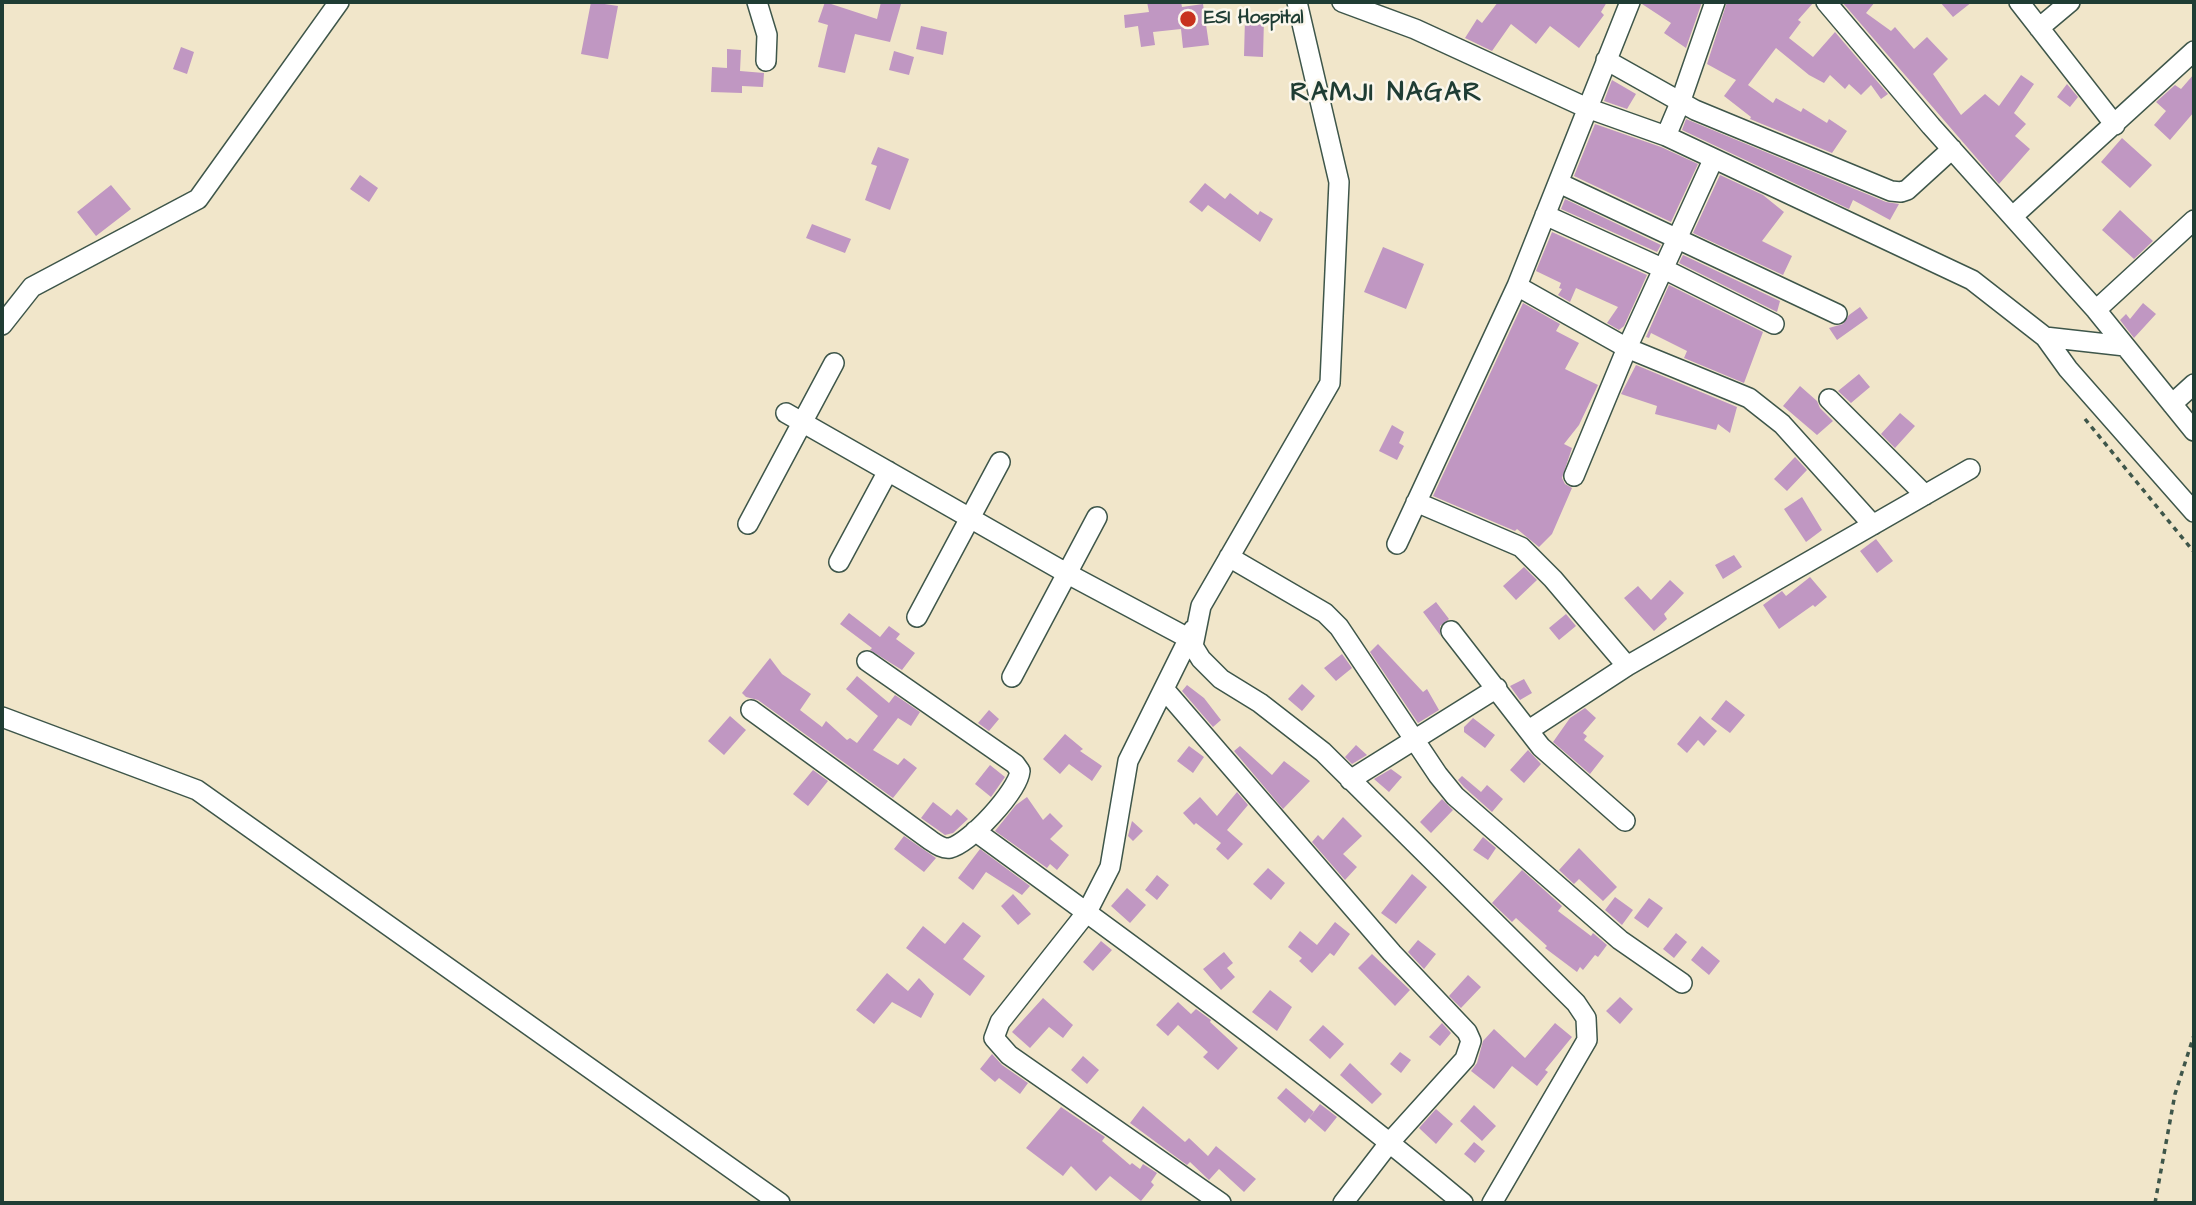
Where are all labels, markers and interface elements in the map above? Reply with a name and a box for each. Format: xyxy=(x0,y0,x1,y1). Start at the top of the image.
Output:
place label: ESI Hospital xyxy=(1204,8,1303,30)
marker: ESI Hospital xyxy=(1178,9,1198,29)
district label: RAMJI NAGAR xyxy=(1292,79,1482,111)

